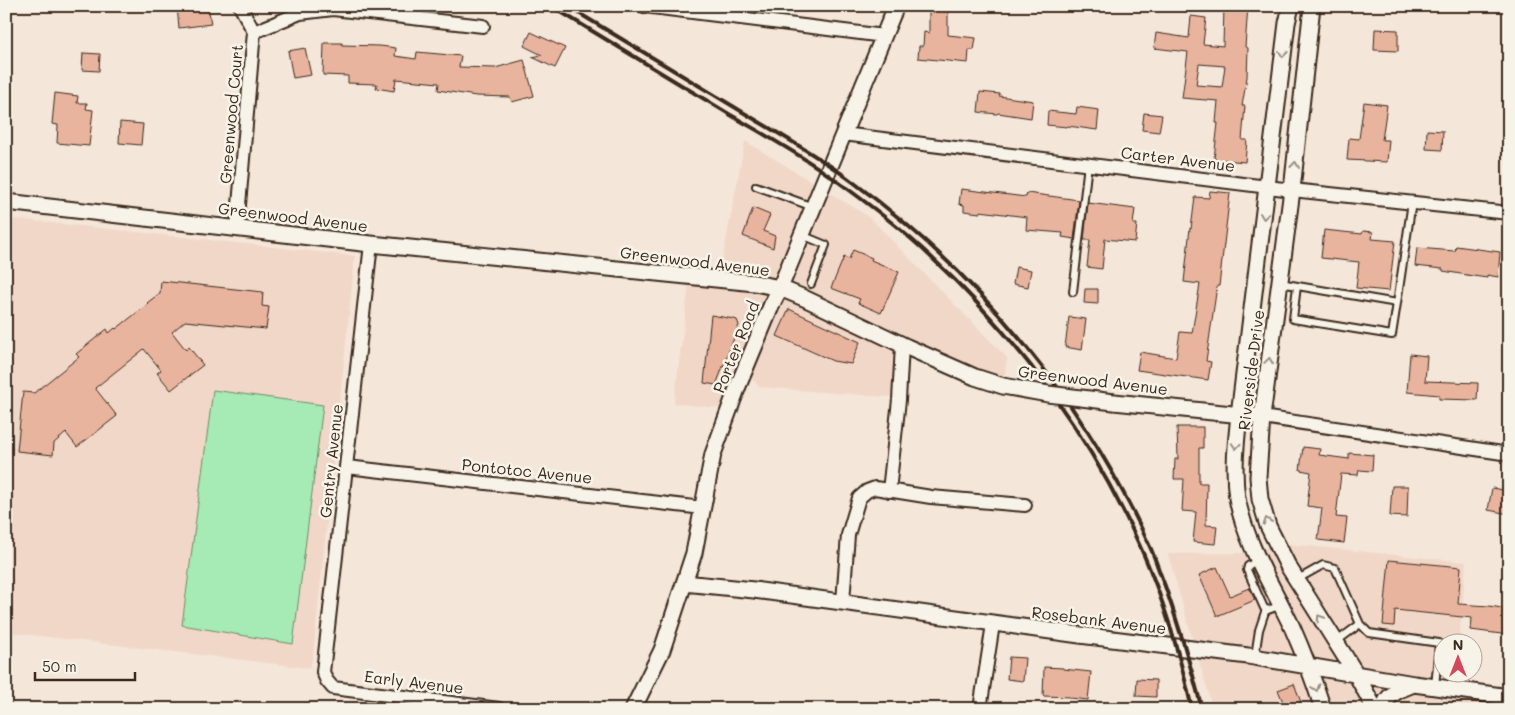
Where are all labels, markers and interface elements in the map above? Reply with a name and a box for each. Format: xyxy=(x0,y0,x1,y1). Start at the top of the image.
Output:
street label: Greenwood Court xyxy=(214,43,247,185)
one-way arrow xyxy=(1278,51,1289,59)
street label: Carter Avenue xyxy=(1120,141,1236,176)
one-way arrow xyxy=(1289,161,1300,169)
street label: Greenwood Avenue xyxy=(217,197,369,236)
one-way arrow xyxy=(1259,212,1270,220)
street label: Greenwood Avenue xyxy=(619,241,771,280)
street label: Porter Road xyxy=(708,298,763,396)
street label: Riverside Drive xyxy=(1233,308,1268,432)
one-way arrow xyxy=(1264,356,1274,365)
street label: Greenwood Avenue xyxy=(1017,360,1169,399)
street label: Gentry Avenue xyxy=(314,403,347,519)
one-way arrow xyxy=(1230,443,1241,451)
street label: Pontotoc Avenue xyxy=(461,453,593,488)
one-way arrow xyxy=(1263,518,1273,526)
street label: Rosebank Avenue xyxy=(1031,601,1168,638)
one-way arrow xyxy=(1317,614,1327,623)
north arrow xyxy=(1432,632,1482,682)
text: N xyxy=(1453,635,1463,654)
scale bar xyxy=(35,650,135,682)
text: 50 m xyxy=(42,656,77,676)
street label: Early Avenue xyxy=(363,665,465,698)
one-way arrow xyxy=(1310,683,1320,691)

